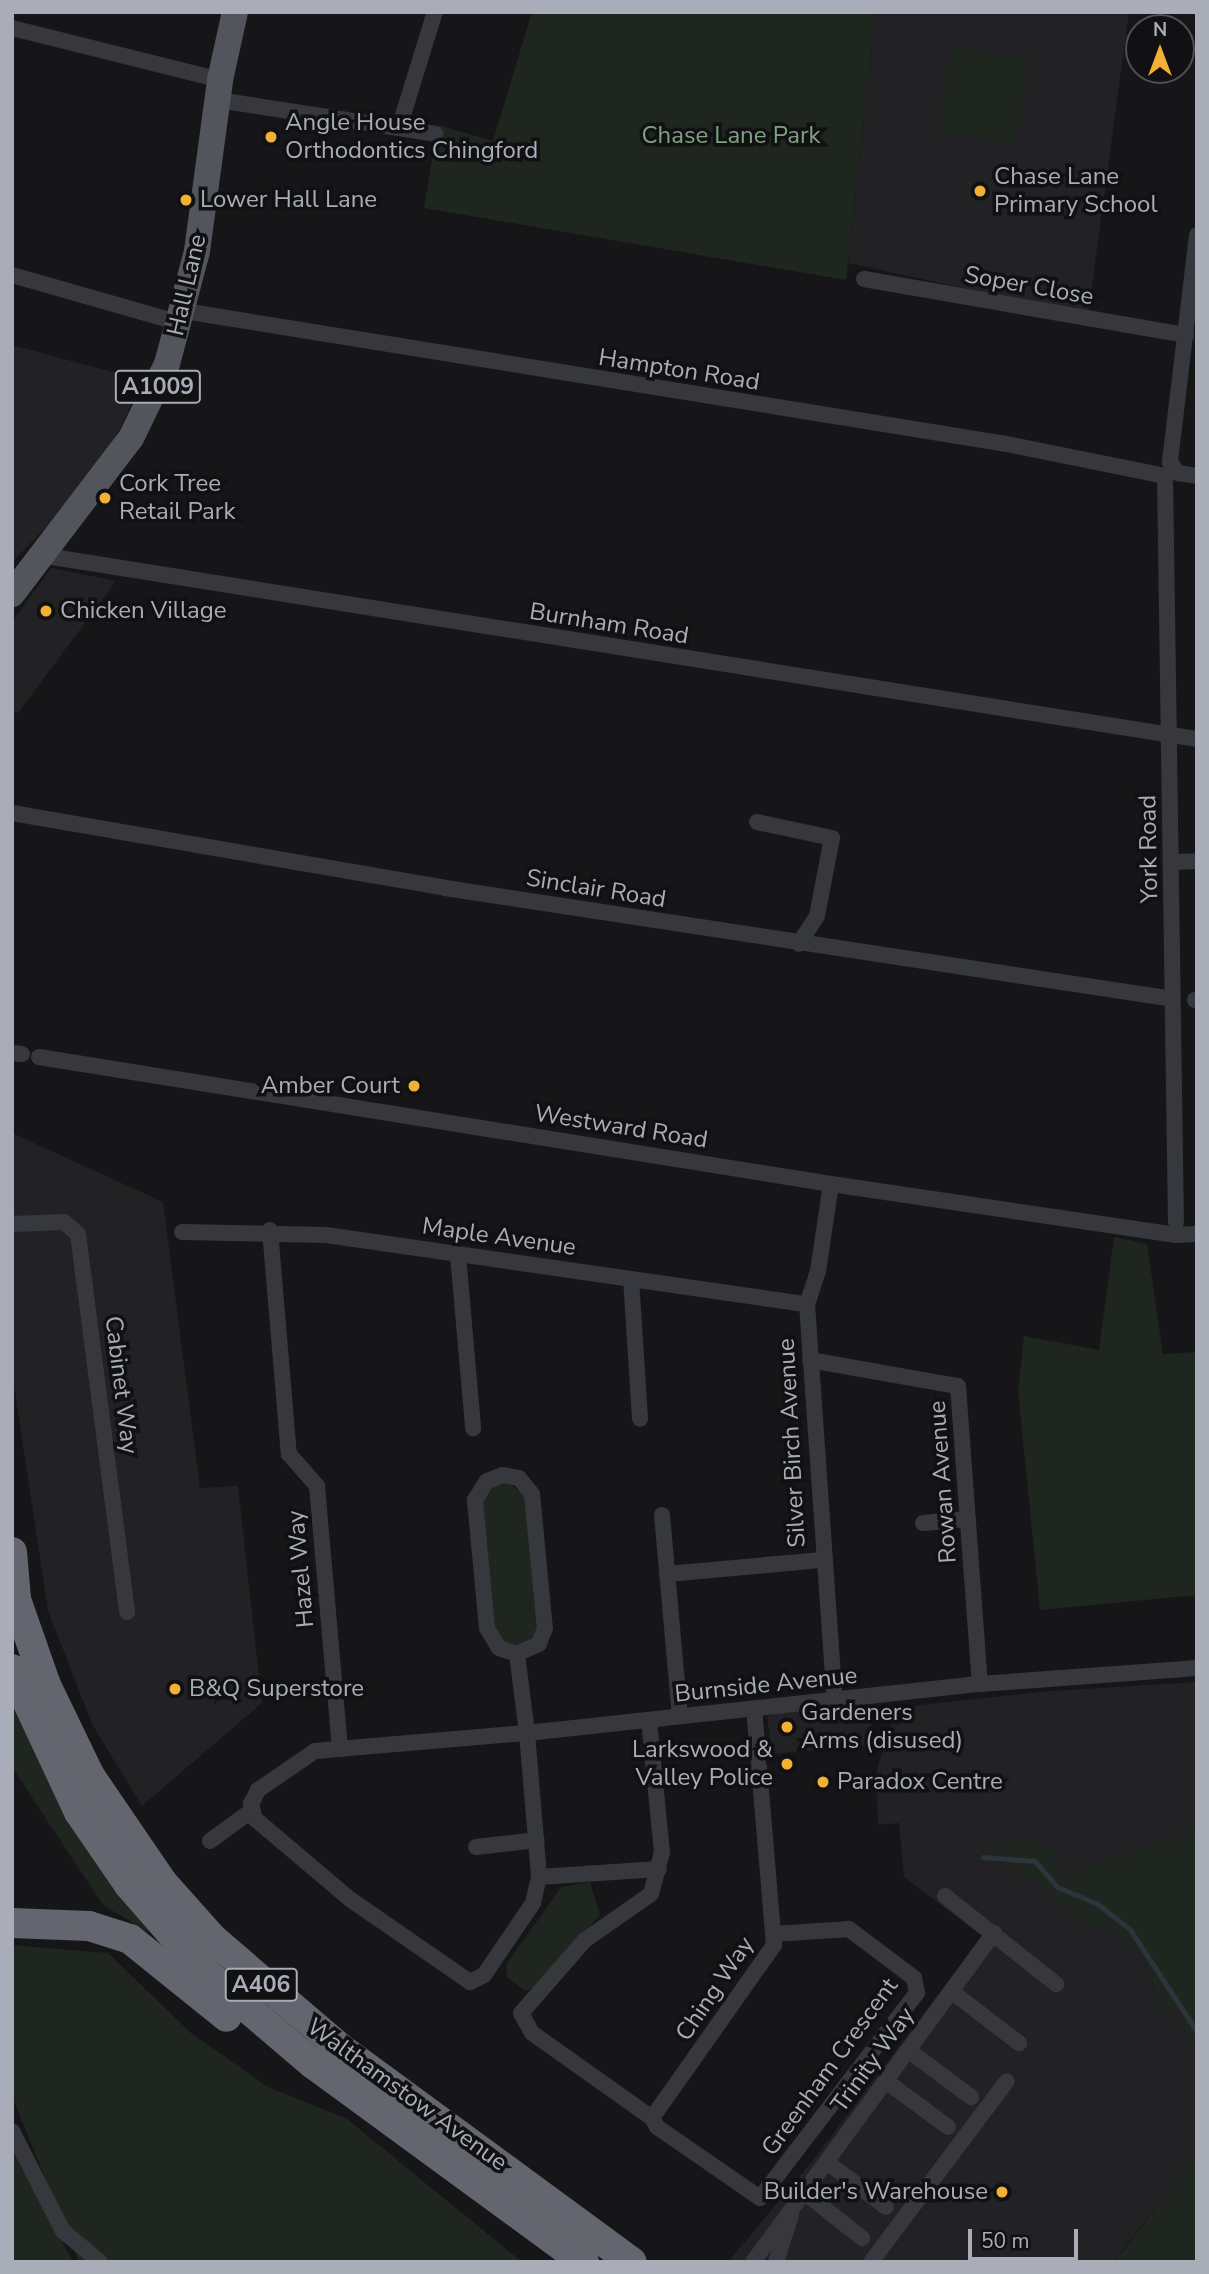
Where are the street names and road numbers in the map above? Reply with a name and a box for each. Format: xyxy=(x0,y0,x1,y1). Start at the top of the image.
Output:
street label: Hall Lane xyxy=(161,231,213,339)
street label: Soper Close xyxy=(962,260,1096,312)
street label: Hampton Road xyxy=(596,343,762,397)
road number: A1009 xyxy=(114,368,202,406)
street label: Burnham Road xyxy=(527,597,691,651)
street label: York Road xyxy=(1134,795,1164,903)
street label: Sinclair Road xyxy=(524,864,668,914)
street label: Westward Road xyxy=(532,1099,710,1155)
street label: Maple Avenue xyxy=(420,1212,578,1262)
street label: Cabinet Way xyxy=(98,1314,144,1456)
street label: Silver Birch Avenue xyxy=(772,1338,812,1548)
street label: Rowan Avenue xyxy=(923,1400,963,1564)
street label: Hazel Way xyxy=(282,1509,320,1629)
street label: Burnside Avenue xyxy=(673,1661,859,1709)
street label: Ching Way xyxy=(670,1932,760,2046)
road number: A406 xyxy=(224,1966,298,2004)
street label: Greenham Crescent xyxy=(756,1973,904,2161)
street label: Trinity Way xyxy=(825,2002,921,2118)
street label: Walthamstow Avenue xyxy=(301,2013,513,2177)

